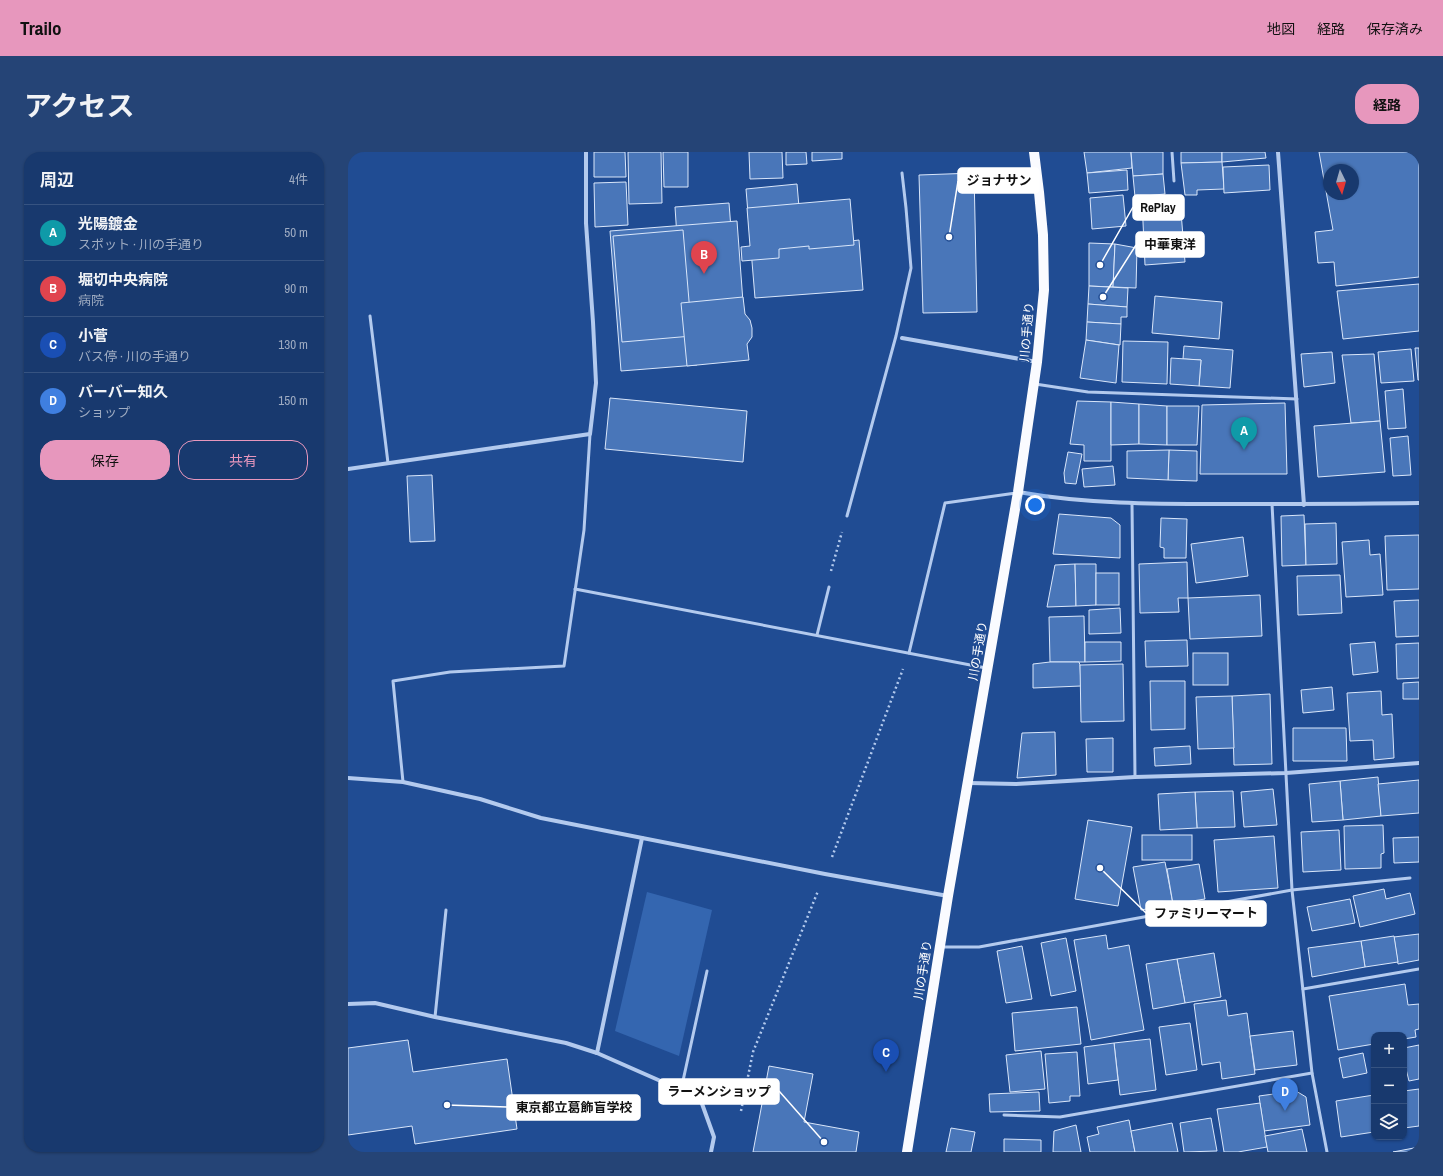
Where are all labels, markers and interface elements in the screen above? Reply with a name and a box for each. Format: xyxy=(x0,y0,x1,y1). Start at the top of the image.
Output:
text: Trailo xyxy=(20,15,62,41)
text: 地図 xyxy=(1267,20,1295,38)
text: 経路 xyxy=(1317,20,1345,38)
text: 保存済み xyxy=(1367,20,1423,38)
button: 経路 xyxy=(1355,84,1419,124)
text: アクセス xyxy=(24,87,135,125)
north arrow xyxy=(1323,164,1359,200)
text: 周辺 xyxy=(40,168,74,191)
callout: ジョナサン xyxy=(958,168,1039,193)
text: 4件 xyxy=(289,171,308,188)
text: ジョナサン xyxy=(966,172,1032,189)
callout: RePlay xyxy=(1133,195,1184,220)
text: RePlay xyxy=(1140,199,1176,216)
text: 光陽鍍金 xyxy=(78,213,138,234)
text: A xyxy=(49,224,57,241)
text: 50 m xyxy=(284,224,308,241)
callout: 中華東洋 xyxy=(1136,232,1204,257)
text: スポット · 川の手通り xyxy=(78,236,204,253)
text: 中華東洋 xyxy=(1144,236,1196,253)
pin: B xyxy=(691,241,717,274)
text: 堀切中央病院 xyxy=(78,269,168,290)
text: B xyxy=(49,280,57,297)
text: 90 m xyxy=(284,280,308,297)
text: 病院 xyxy=(78,292,104,309)
street label: 川の手通り xyxy=(1016,301,1038,363)
text: 小菅 xyxy=(78,325,108,346)
text: C xyxy=(49,336,57,353)
text: 130 m xyxy=(278,336,308,353)
text: バス停 · 川の手通り xyxy=(78,348,191,365)
text: バーバー知久 xyxy=(78,381,168,402)
text: D xyxy=(49,392,57,409)
text: 150 m xyxy=(278,392,308,409)
text: ショップ xyxy=(78,404,130,421)
pin: A xyxy=(1231,417,1257,450)
button: 保存 xyxy=(40,440,170,480)
button: 共有 xyxy=(178,440,308,480)
your location xyxy=(1025,495,1045,515)
street label: 川の手通り xyxy=(965,620,991,682)
callout: ファミリーマート xyxy=(1146,901,1266,926)
text: ファミリーマート xyxy=(1154,905,1258,922)
street label: 川の手通り xyxy=(910,939,936,1001)
map controls xyxy=(1371,1032,1407,1140)
button: + xyxy=(1371,1032,1407,1068)
pin: C xyxy=(873,1039,899,1072)
button: − xyxy=(1371,1068,1407,1104)
pin: D xyxy=(1272,1078,1298,1111)
callout: ラーメンショップ xyxy=(659,1079,779,1104)
text: ラーメンショップ xyxy=(667,1083,771,1100)
callout: 東京都立葛飾盲学校 xyxy=(507,1095,640,1120)
text: 東京都立葛飾盲学校 xyxy=(515,1099,633,1116)
button: layers xyxy=(1371,1104,1407,1140)

